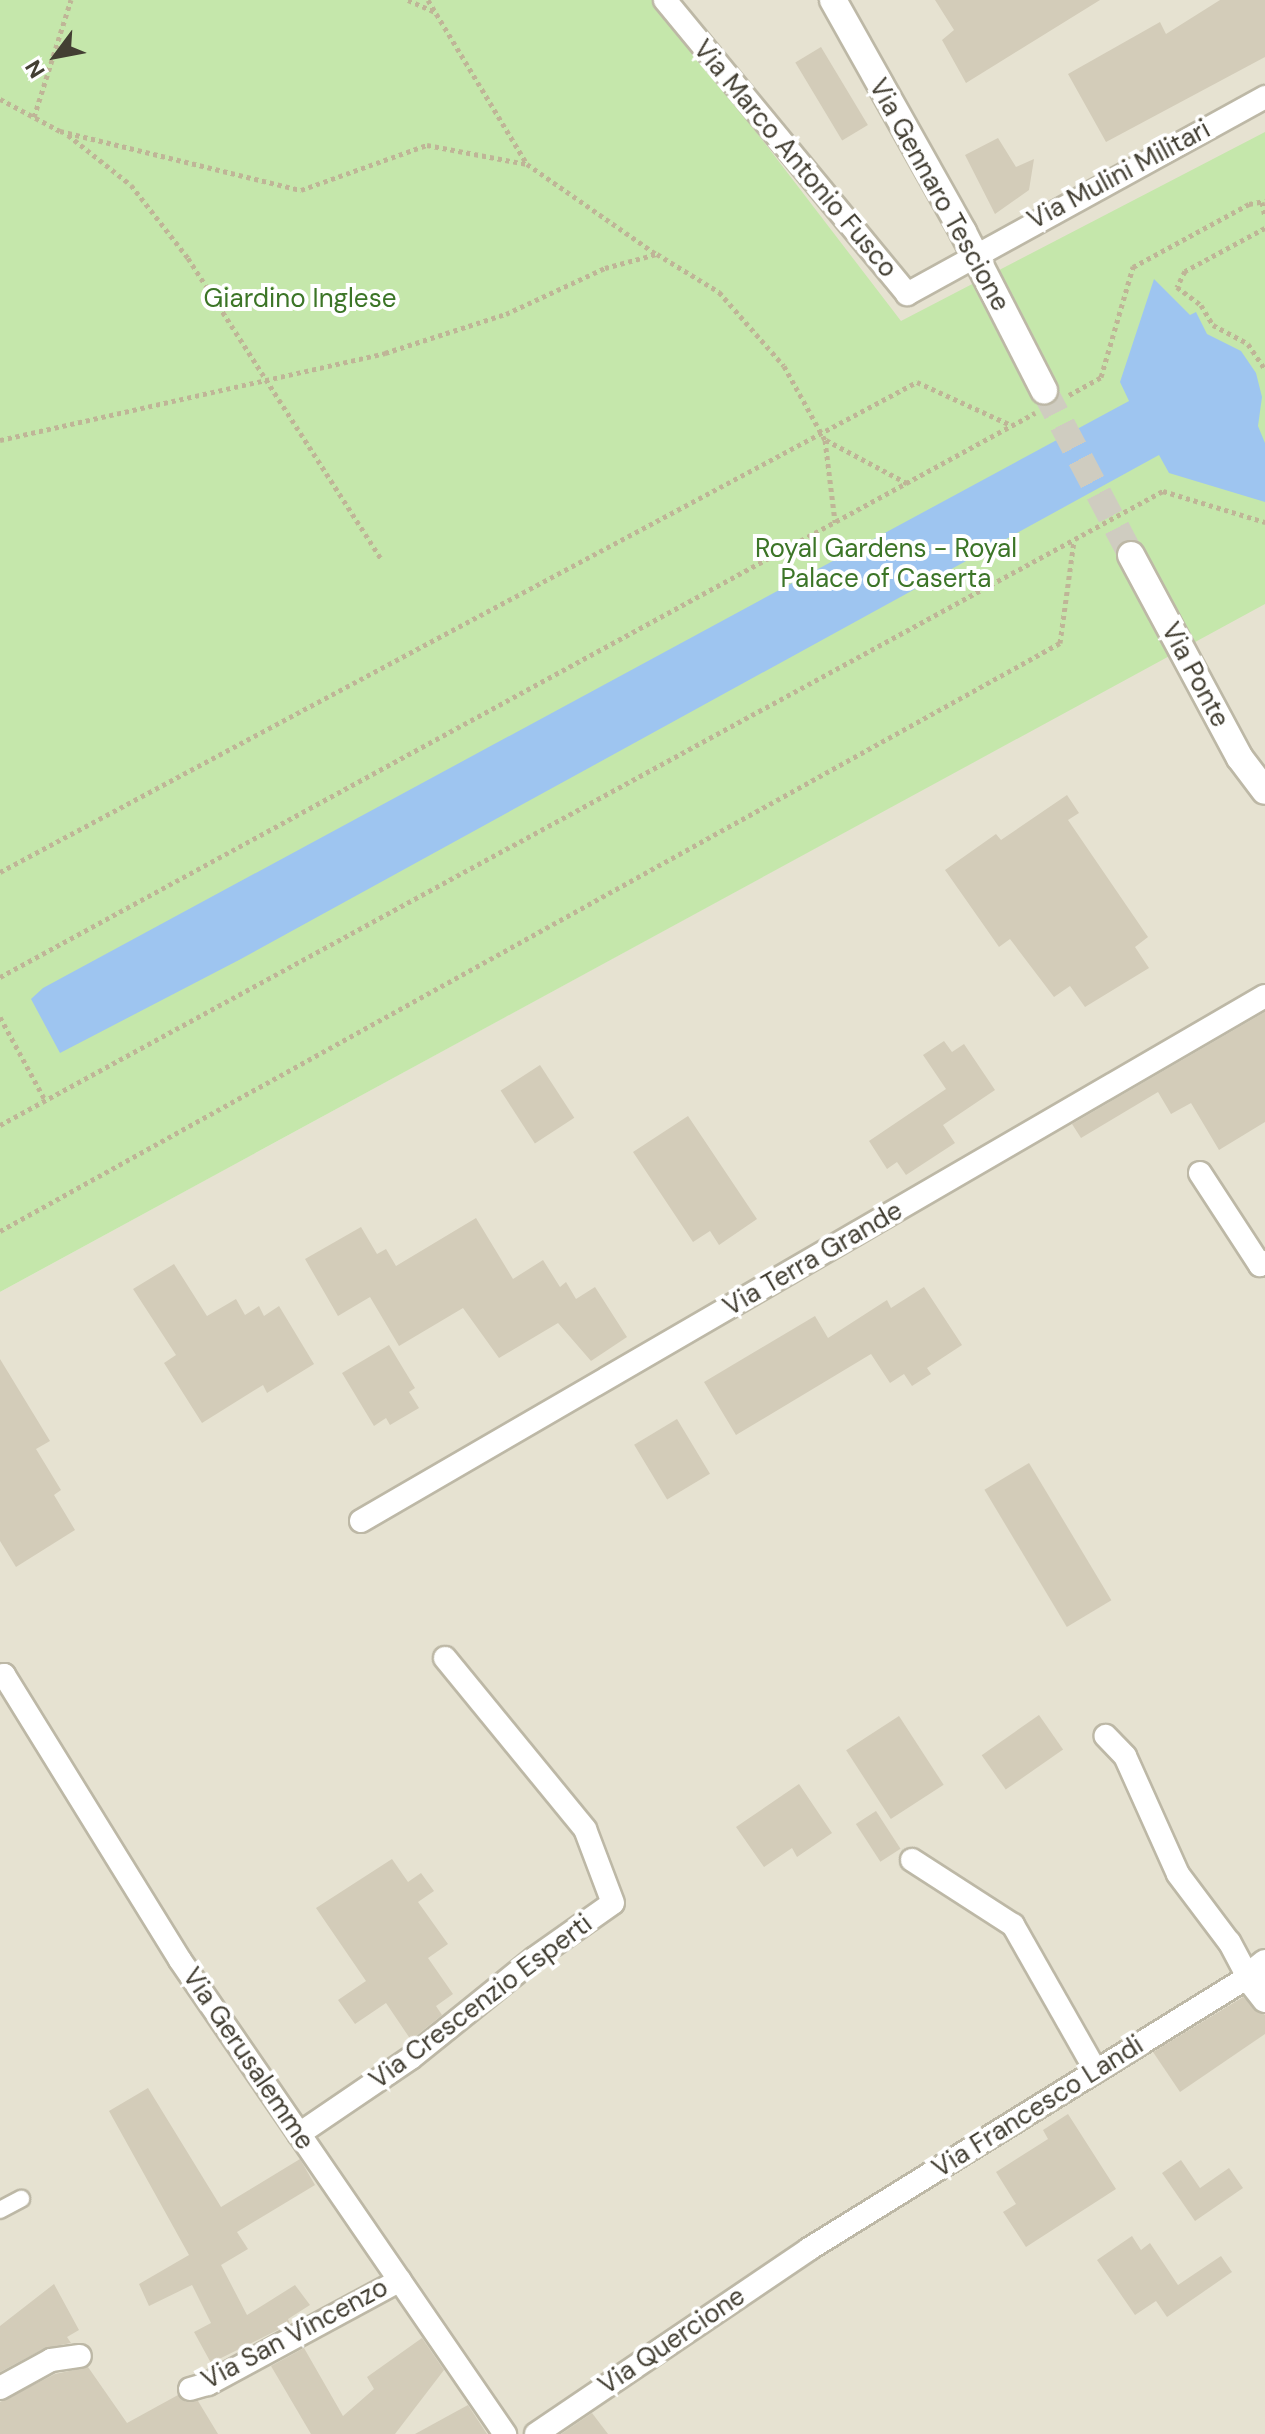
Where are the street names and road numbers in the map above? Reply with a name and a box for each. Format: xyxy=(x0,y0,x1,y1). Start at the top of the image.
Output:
street label: Via Marco Antonio Fusco xyxy=(687,34,903,284)
street label: Via Gennaro Tescione xyxy=(862,73,1016,317)
street label: Via Mulini Militari xyxy=(1023,114,1215,236)
street label: Via Ponte xyxy=(1154,617,1236,733)
street label: Via Terra Grande xyxy=(718,1195,908,1323)
street label: Via Crescenzio Esperti xyxy=(364,1908,598,2096)
street label: Via Gerusalemme xyxy=(176,1962,320,2156)
street label: Via Francesco Landi xyxy=(927,2030,1149,2184)
street label: Via San Vincenzo xyxy=(197,2272,393,2396)
street label: Via Quercione xyxy=(593,2281,751,2401)

